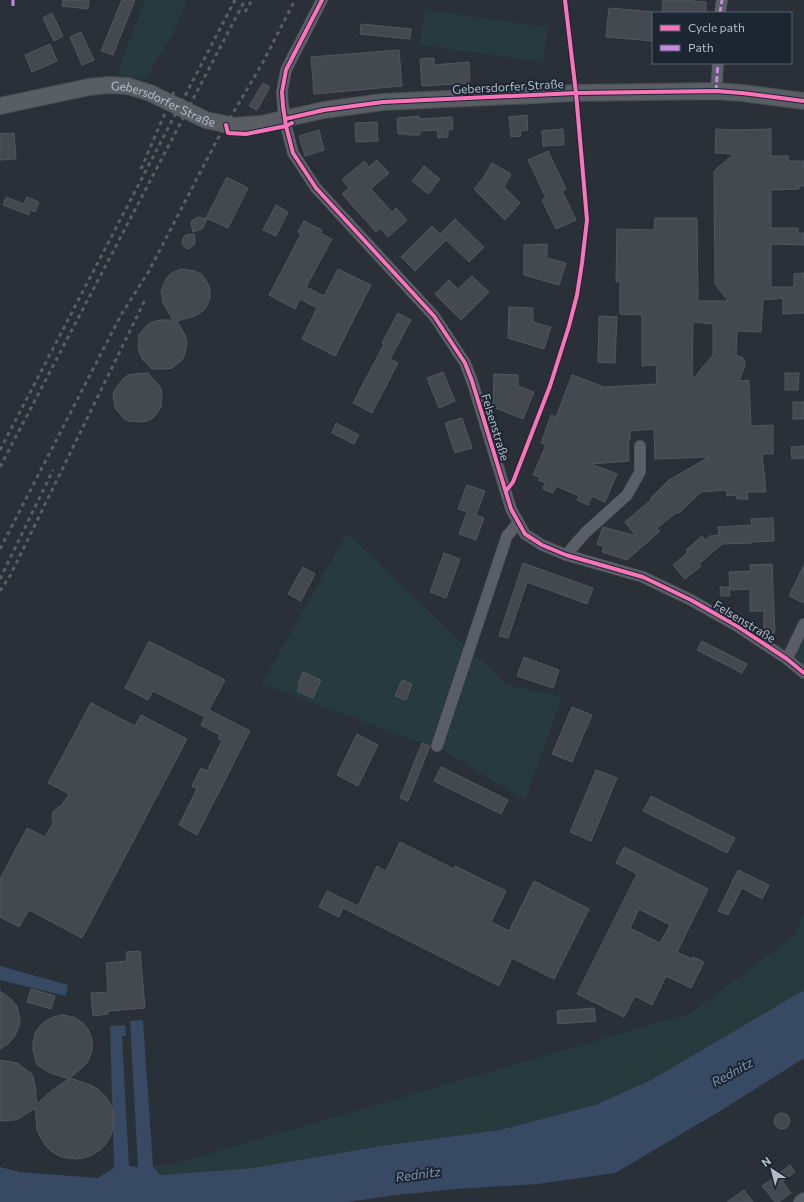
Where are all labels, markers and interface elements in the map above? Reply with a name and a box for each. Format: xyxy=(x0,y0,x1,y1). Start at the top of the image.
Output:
legend xyxy=(652,12,792,64)
text: Cycle path xyxy=(688,20,745,34)
text: Path xyxy=(688,40,714,54)
street label: Gebersdorfer Straße xyxy=(452,76,564,96)
street label: Gebersdorfer Straße xyxy=(111,78,217,129)
street label: Felsenstraße xyxy=(479,392,513,462)
street label: Felsenstraße xyxy=(712,597,778,645)
water label: Rednitz xyxy=(708,1054,756,1090)
north arrow xyxy=(752,1150,792,1190)
text: N xyxy=(759,1154,773,1169)
water label: Rednitz xyxy=(394,1163,442,1185)

